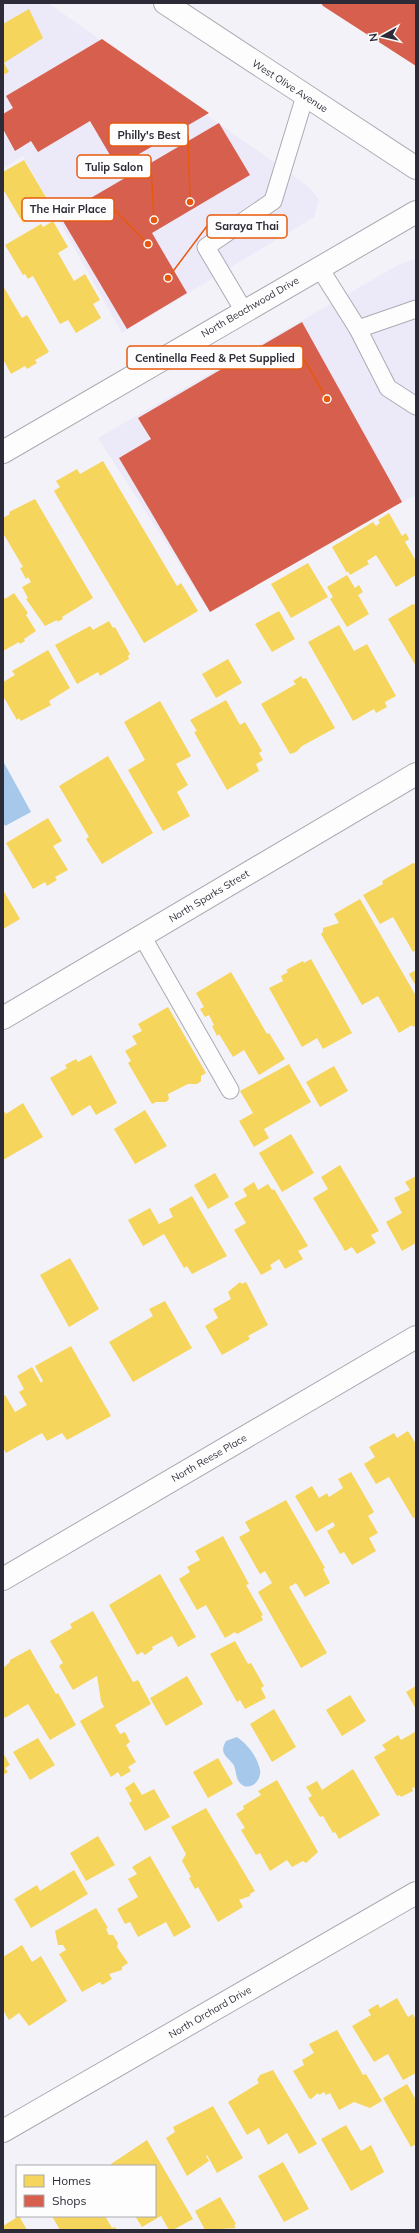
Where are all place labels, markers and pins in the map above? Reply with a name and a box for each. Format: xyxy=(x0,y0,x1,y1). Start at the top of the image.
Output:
callout: Philly's Best xyxy=(109,123,188,146)
callout: Tulip Salon xyxy=(77,155,151,178)
callout: The Hair Place xyxy=(22,198,114,221)
callout: Saraya Thai xyxy=(207,215,287,238)
callout: Centinella Feed & Pet Supplied xyxy=(127,346,303,369)

